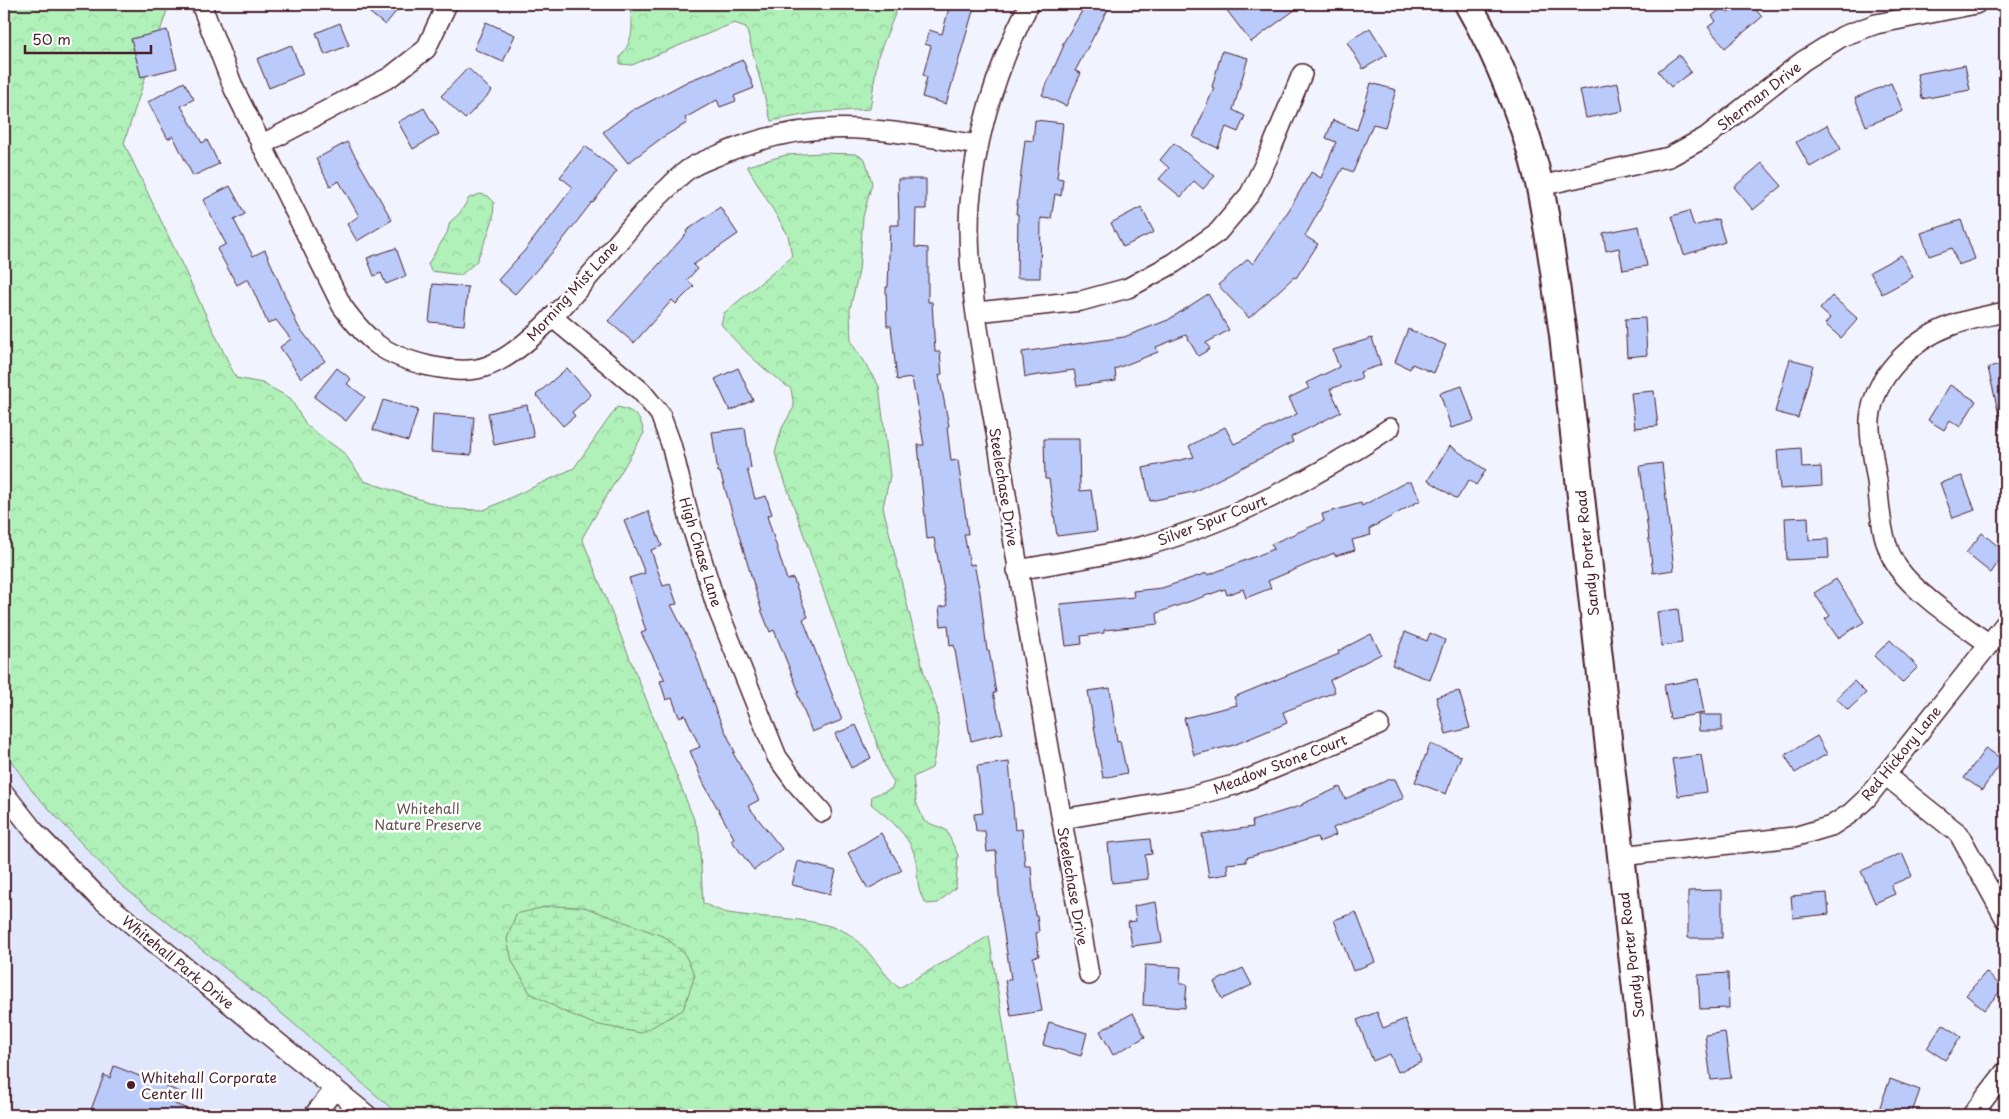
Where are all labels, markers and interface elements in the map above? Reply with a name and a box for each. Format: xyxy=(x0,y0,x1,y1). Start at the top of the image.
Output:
scale bar xyxy=(25,22,151,54)
text: 50 m xyxy=(32,27,71,50)
street label: Sherman Drive xyxy=(1713,56,1806,135)
street label: Morning Mist Lane xyxy=(521,236,623,346)
street label: Steelechase Drive xyxy=(984,426,1024,548)
street label: Silver Spur Court xyxy=(1154,489,1270,551)
street label: Sandy Porter Road xyxy=(1570,489,1604,617)
street label: High Chase Lane xyxy=(674,495,728,610)
street label: Red Hickory Lane xyxy=(1856,701,1946,805)
street label: Meadow Stone Court xyxy=(1210,729,1350,799)
park label: Whitehall Nature Preserve xyxy=(374,798,482,835)
street label: Steelechase Drive xyxy=(1052,825,1094,947)
street label: Sandy Porter Road xyxy=(1613,891,1649,1019)
street label: Whitehall Park Drive xyxy=(118,910,238,1014)
place label: Whitehall Corporate Center III xyxy=(141,1067,277,1104)
marker: Whitehall Corporate Center III xyxy=(125,1079,137,1091)

